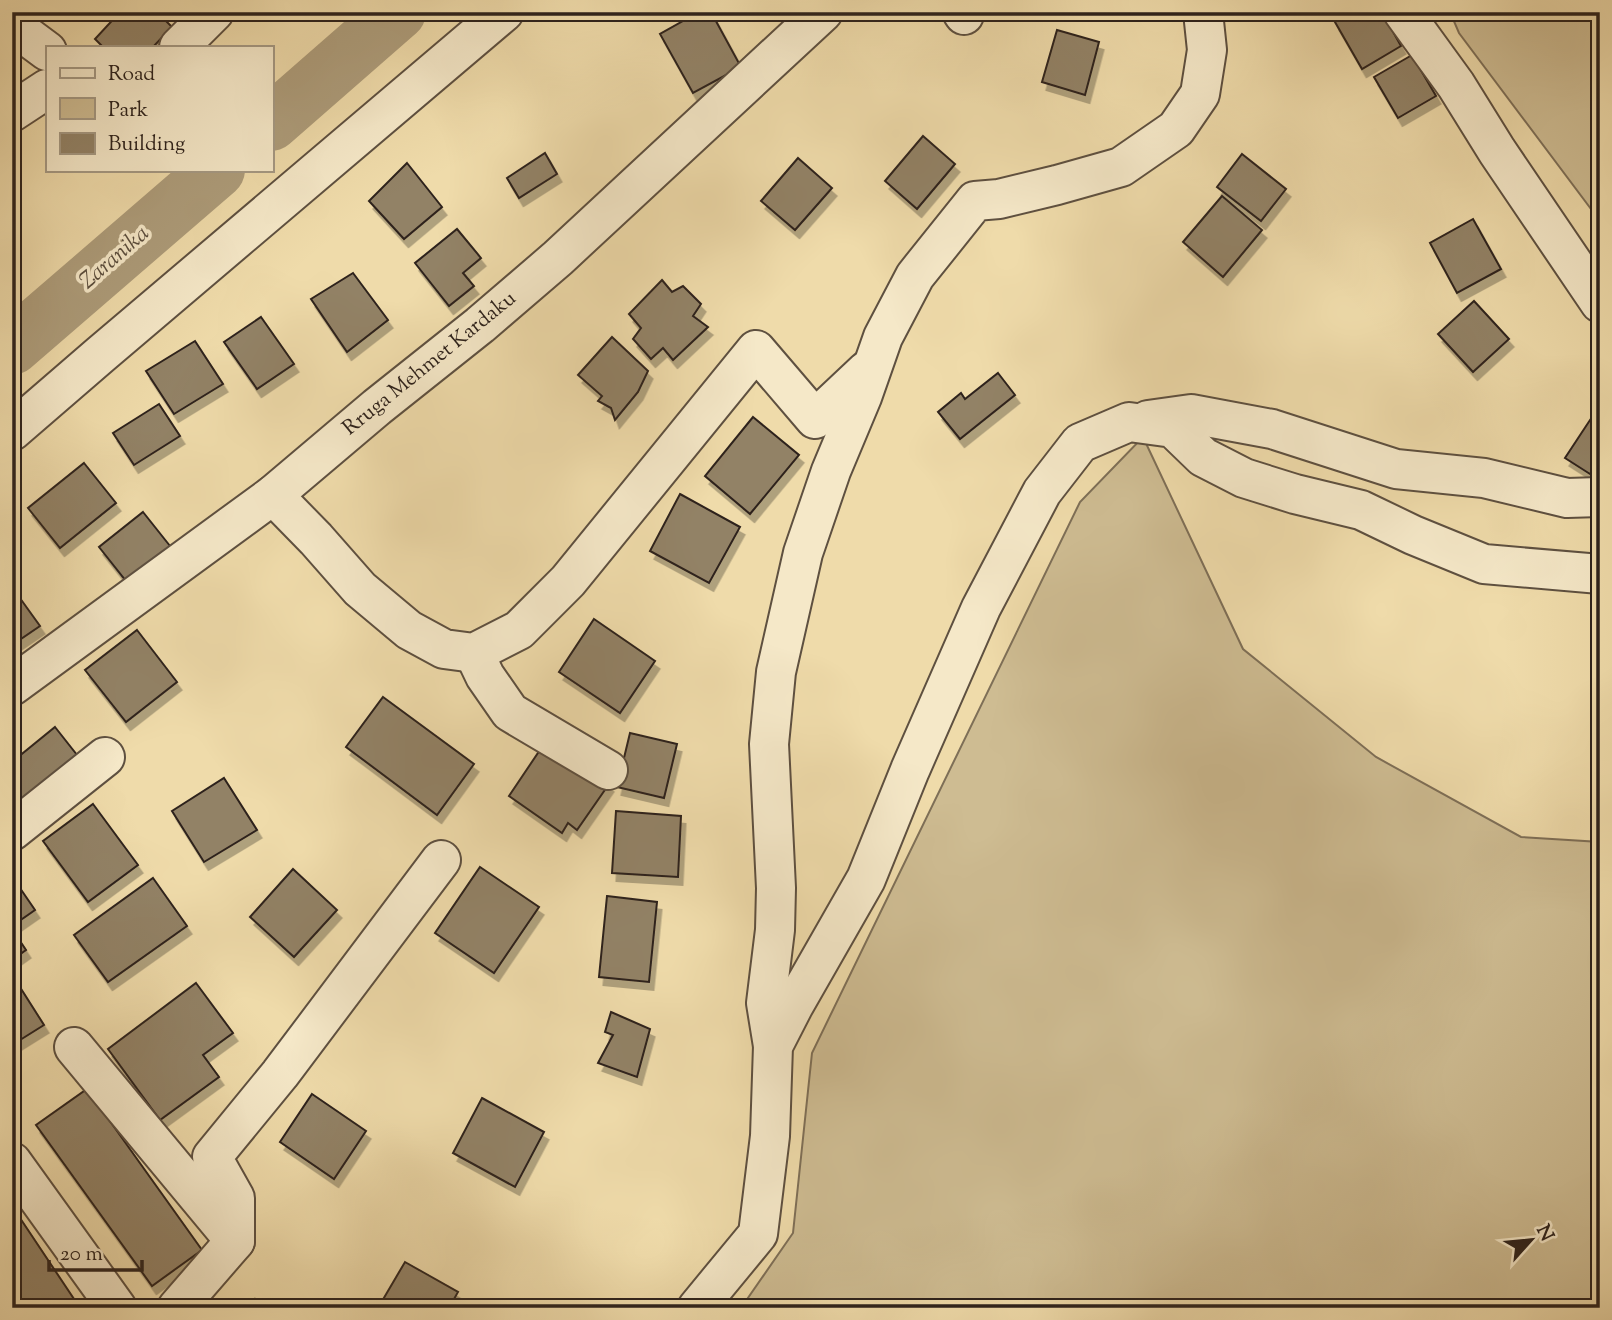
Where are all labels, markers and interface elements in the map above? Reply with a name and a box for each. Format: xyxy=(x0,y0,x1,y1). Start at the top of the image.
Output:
legend xyxy=(46,46,273,172)
text: Road xyxy=(108,60,155,90)
text: Park xyxy=(108,96,149,126)
text: Building xyxy=(108,130,185,160)
water label: Zaranika xyxy=(73,218,157,298)
street label: Rruga Mehmet Kardaku xyxy=(337,284,523,444)
north arrow xyxy=(1496,1204,1566,1274)
text: N xyxy=(1528,1221,1559,1246)
scale bar xyxy=(49,1229,142,1273)
text: 20 m xyxy=(60,1240,103,1270)

